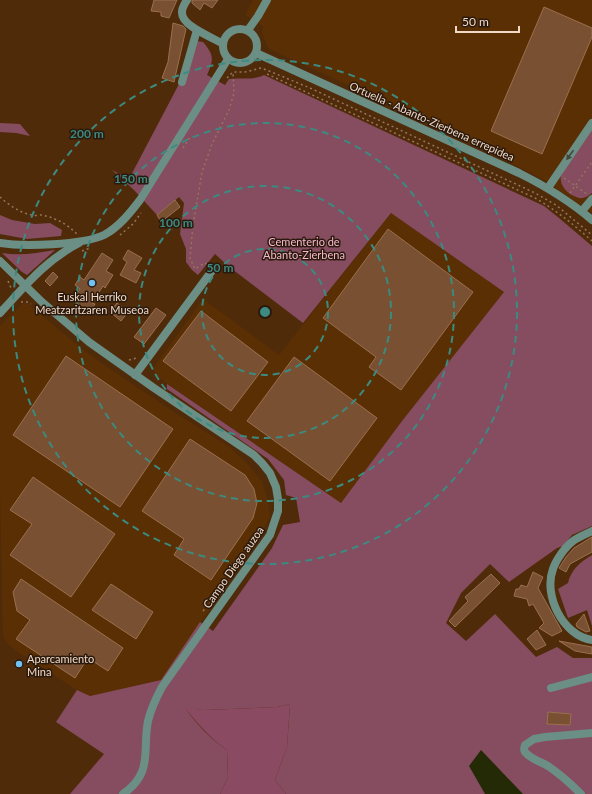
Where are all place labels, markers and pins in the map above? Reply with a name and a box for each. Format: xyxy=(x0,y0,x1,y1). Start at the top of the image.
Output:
marker: Euskal Herriko Meatzaritzaren Museoa xyxy=(87,278,97,288)
place label: Euskal Herriko Meatzaritzaren Museoa xyxy=(35,290,149,316)
centre of rings xyxy=(258,305,272,319)
place label: Aparcamiento Mina xyxy=(27,652,94,678)
marker: Aparcamiento Mina xyxy=(14,659,24,669)

